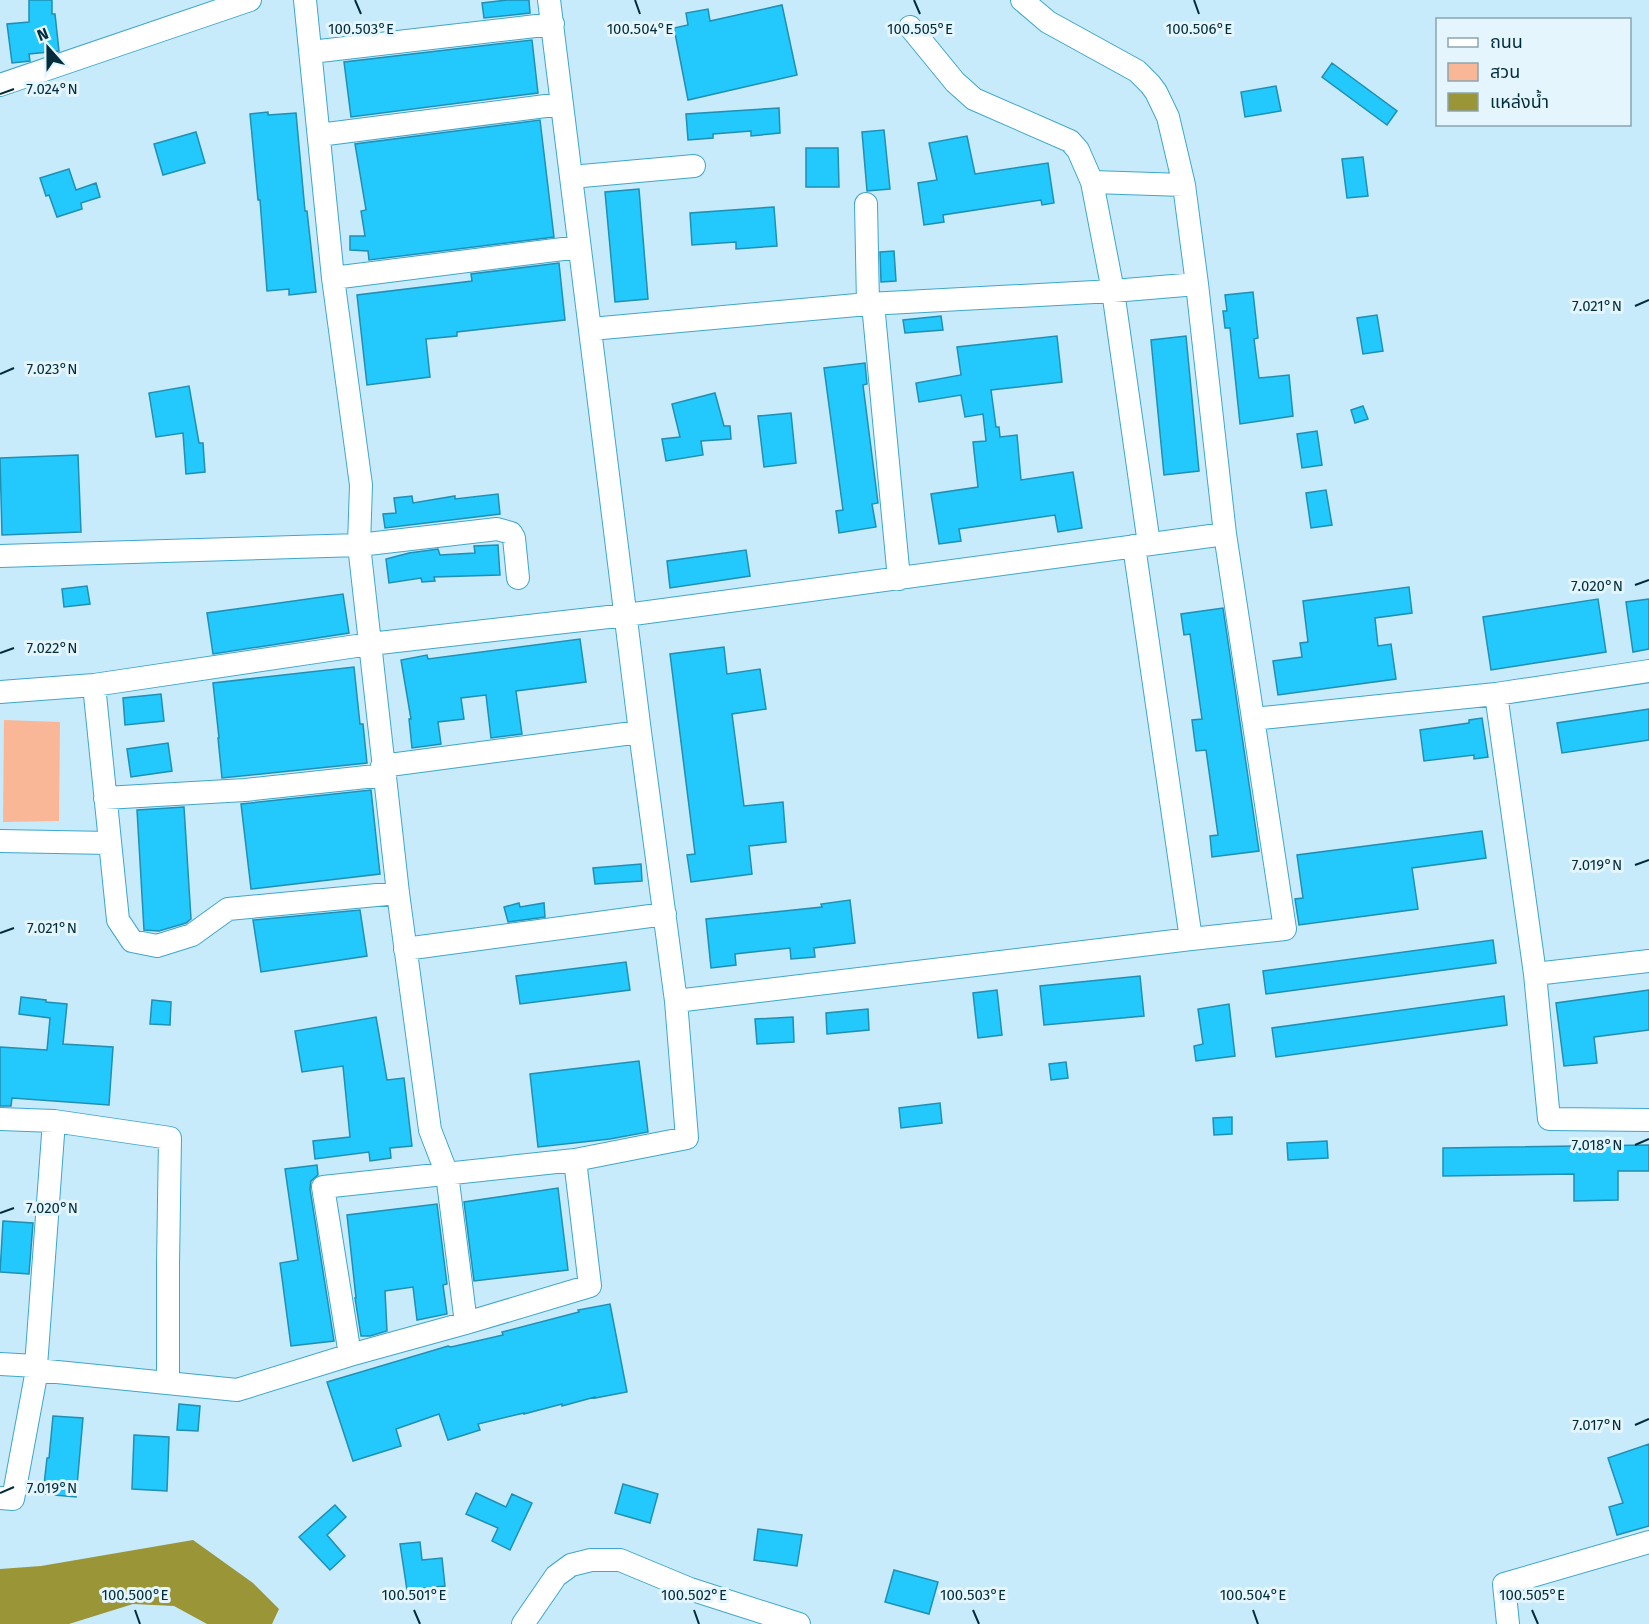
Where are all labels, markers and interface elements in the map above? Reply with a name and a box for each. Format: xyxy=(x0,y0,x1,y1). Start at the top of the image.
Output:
north arrow xyxy=(18,18,78,78)
legend xyxy=(1436,18,1631,126)
text: 100.503°E xyxy=(328,20,394,38)
text: 100.504°E xyxy=(607,20,673,38)
text: 100.505°E xyxy=(887,20,953,38)
text: 100.506°E xyxy=(1166,20,1232,38)
text: N xyxy=(34,24,51,45)
text: ถนน xyxy=(1490,31,1523,53)
text: สวน xyxy=(1490,61,1520,83)
text: 7.024°N xyxy=(26,80,78,98)
text: แหล่งน้ำ xyxy=(1490,89,1549,113)
text: 7.021°N xyxy=(1572,297,1622,315)
text: 7.023°N xyxy=(26,360,78,378)
text: 7.020°N xyxy=(1571,577,1623,595)
text: 7.022°N xyxy=(26,639,78,657)
text: 7.019°N xyxy=(1572,856,1622,874)
text: 7.021°N xyxy=(27,919,77,937)
text: 7.018°N xyxy=(1572,1136,1622,1154)
text: 7.020°N xyxy=(26,1199,78,1217)
text: 7.017°N xyxy=(1572,1416,1622,1434)
text: 7.019°N xyxy=(27,1479,77,1497)
text: 100.500°E xyxy=(101,1586,169,1604)
text: 100.501°E xyxy=(382,1586,446,1604)
text: 100.502°E xyxy=(661,1586,727,1604)
text: 100.503°E xyxy=(940,1586,1006,1604)
text: 100.504°E xyxy=(1220,1586,1286,1604)
text: 100.505°E xyxy=(1499,1586,1565,1604)

